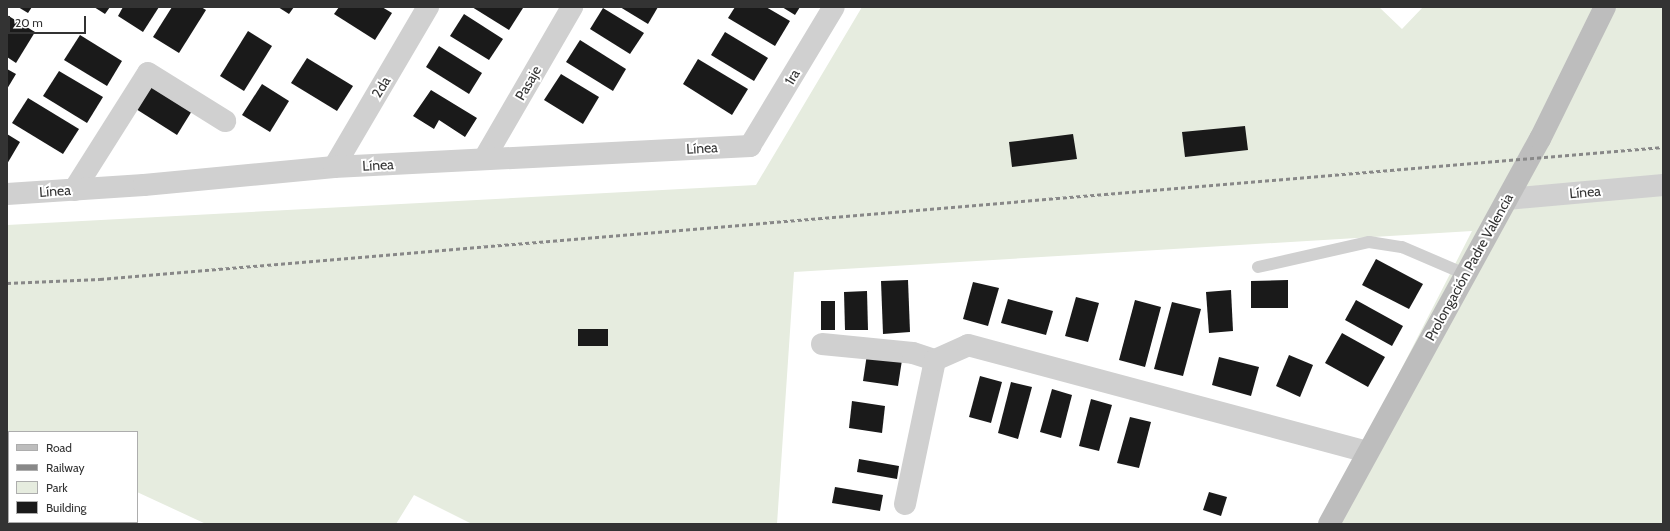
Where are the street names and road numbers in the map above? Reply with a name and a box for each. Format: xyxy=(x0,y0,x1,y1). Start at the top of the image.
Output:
street label: Pasaje xyxy=(511,63,545,103)
street label: 1ra xyxy=(781,66,803,88)
street label: 2da xyxy=(368,73,394,101)
street label: Línea xyxy=(686,139,718,157)
street label: Línea xyxy=(362,156,394,174)
street label: Línea xyxy=(39,182,71,200)
street label: Línea xyxy=(1568,182,1602,202)
street label: Prolongación Padre Valencia xyxy=(1421,190,1517,344)

